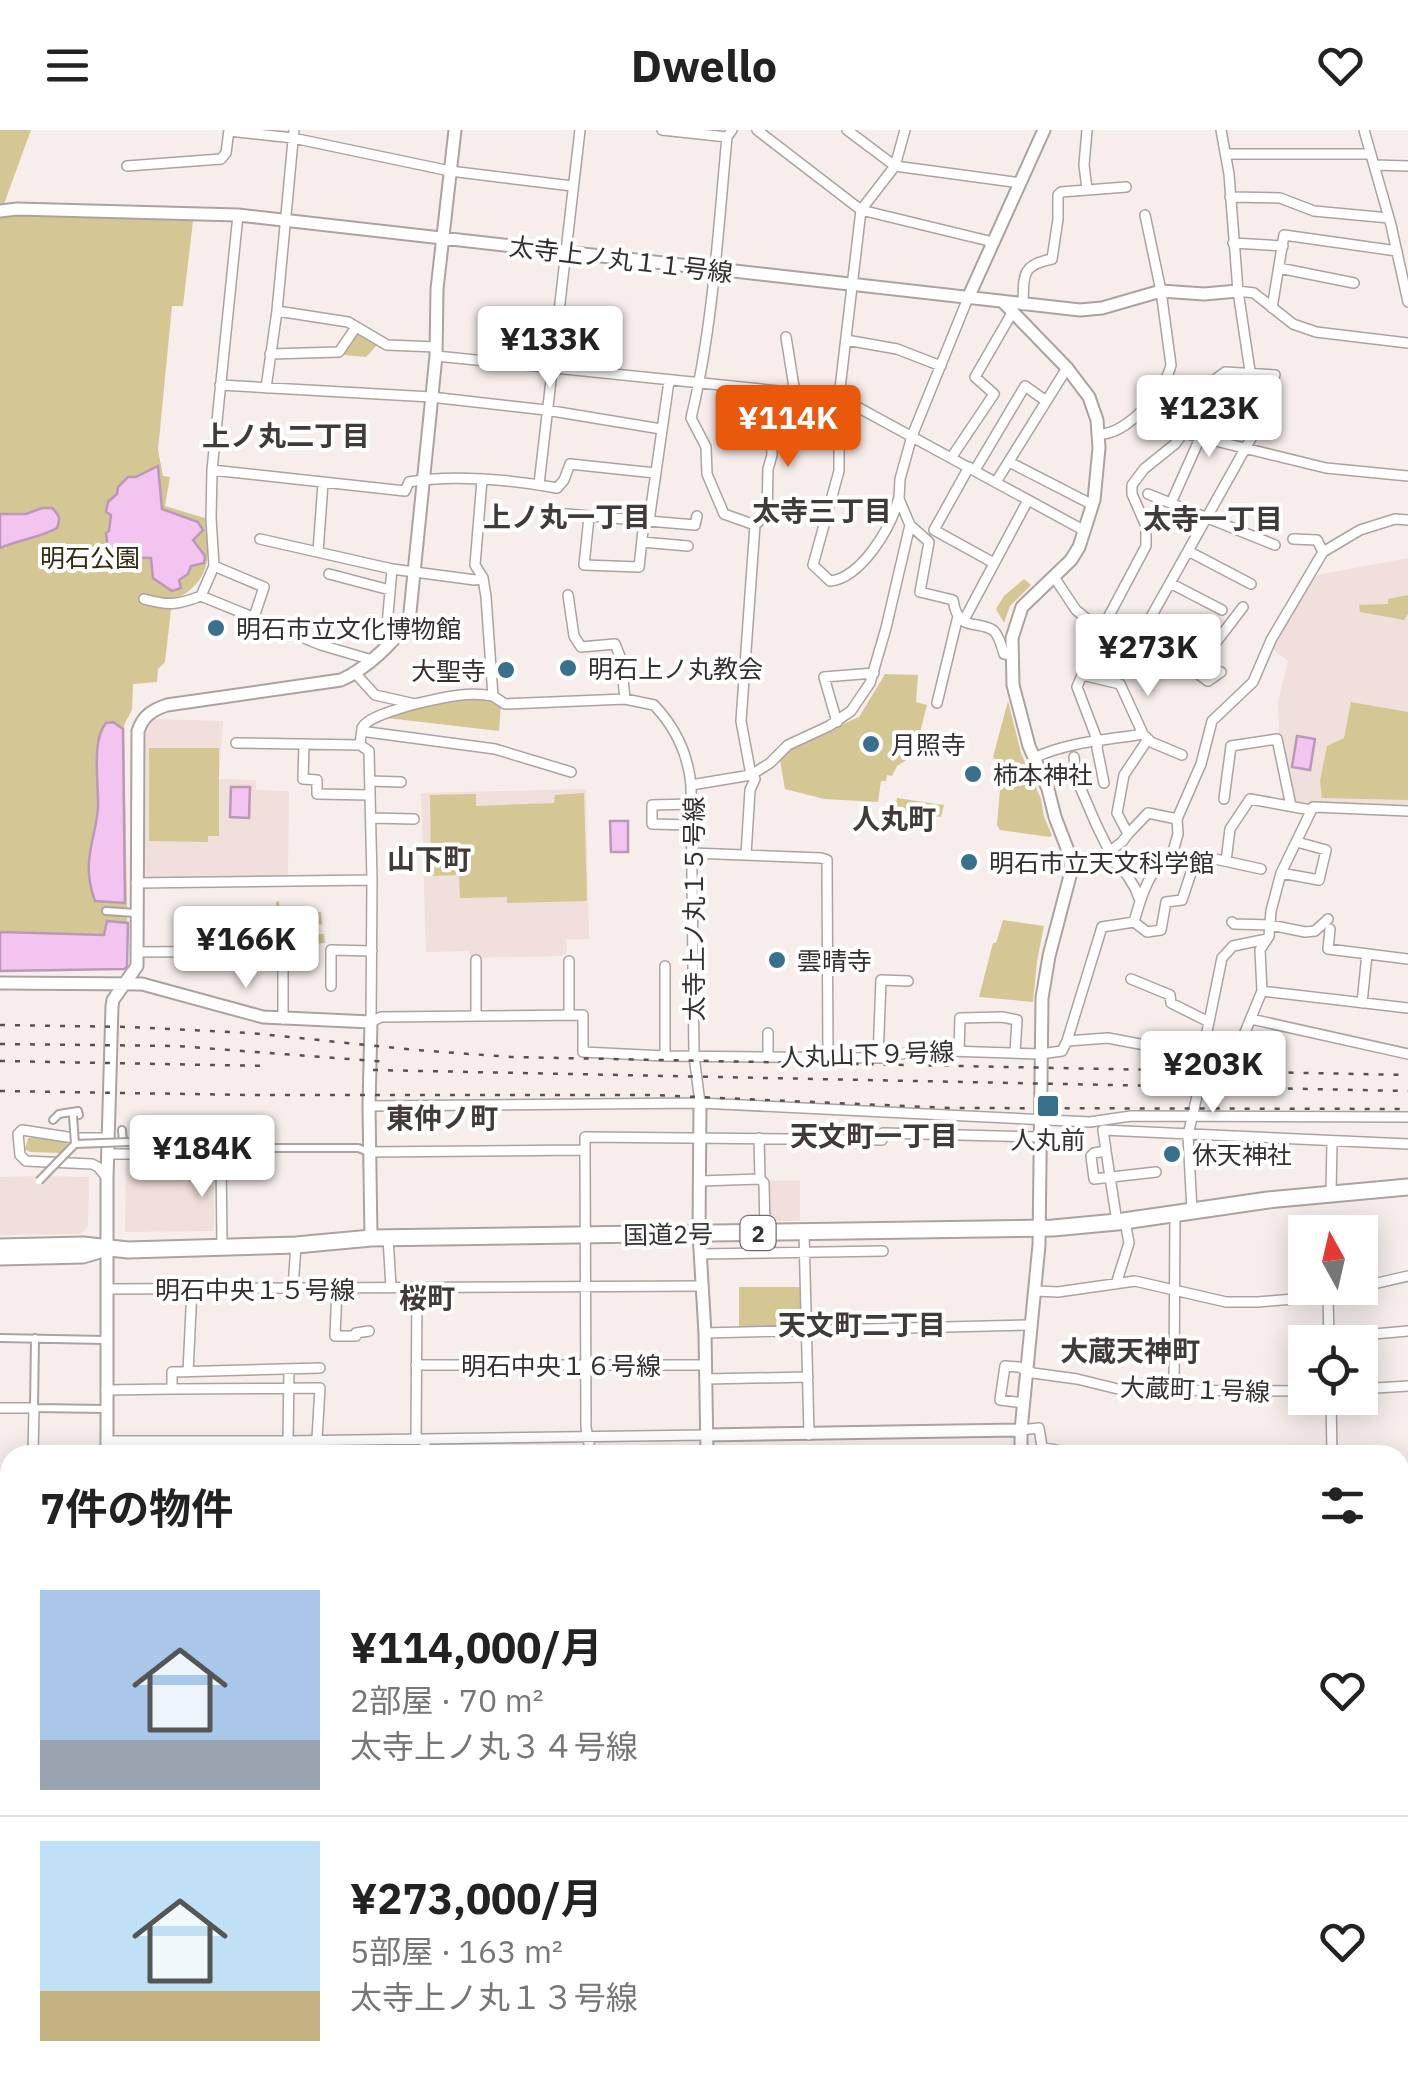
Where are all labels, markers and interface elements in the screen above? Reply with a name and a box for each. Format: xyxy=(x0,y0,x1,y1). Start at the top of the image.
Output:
text: Dwello xyxy=(631,36,777,94)
icon: menu xyxy=(40,38,95,93)
icon: heart xyxy=(1313,38,1368,93)
street label: 太寺上ノ丸１１号線 xyxy=(507,229,735,289)
pin: ¥133K xyxy=(480,306,620,391)
text: ¥133K xyxy=(500,317,600,359)
pin: ¥123K xyxy=(1139,375,1279,460)
pin: ¥114K xyxy=(718,385,858,470)
text: ¥123K xyxy=(1159,386,1259,428)
text: ¥114K xyxy=(738,396,838,438)
district label: 上ノ丸二丁目 xyxy=(202,417,370,454)
district label: 太寺三丁目 xyxy=(752,492,892,529)
district label: 上ノ丸一丁目 xyxy=(483,498,651,535)
district label: 太寺一丁目 xyxy=(1143,500,1283,537)
park label: 明石公園 xyxy=(40,541,140,574)
place label: 明石市立文化博物館 xyxy=(236,612,461,645)
pin: ¥273K xyxy=(1078,614,1218,699)
marker: 明石市立文化博物館 xyxy=(205,617,227,639)
text: ¥273K xyxy=(1098,625,1198,667)
place label: 明石上ノ丸教会 xyxy=(588,652,763,685)
place label: 大聖寺 xyxy=(411,654,486,687)
marker: 明石上ノ丸教会 xyxy=(557,657,579,679)
marker: 大聖寺 xyxy=(495,659,517,681)
place label: 月照寺 xyxy=(891,728,966,761)
marker: 月照寺 xyxy=(860,733,882,755)
place label: 柿本神社 xyxy=(993,758,1093,791)
marker: 柿本神社 xyxy=(962,763,984,785)
street label: 太寺上ノ丸１５号線 xyxy=(677,796,710,1022)
district label: 人丸町 xyxy=(852,800,936,837)
district label: 山下町 xyxy=(387,840,471,877)
place label: 明石市立天文科学館 xyxy=(989,846,1214,879)
marker: 明石市立天文科学館 xyxy=(958,851,980,873)
pin: ¥166K xyxy=(176,906,316,991)
text: ¥166K xyxy=(196,917,296,959)
place label: 雲晴寺 xyxy=(797,944,872,977)
marker: 雲晴寺 xyxy=(766,949,788,971)
pin: ¥203K xyxy=(1143,1031,1283,1116)
street label: 人丸山下９号線 xyxy=(779,1034,955,1074)
text: ¥203K xyxy=(1163,1042,1263,1084)
marker: 人丸前 xyxy=(1035,1093,1061,1119)
district label: 東仲ノ町 xyxy=(386,1099,498,1136)
pin: ¥184K xyxy=(132,1115,272,1200)
district label: 天文町一丁目 xyxy=(790,1117,958,1154)
place label: 人丸前 xyxy=(1010,1123,1086,1156)
text: ¥184K xyxy=(152,1126,252,1168)
place label: 休天神社 xyxy=(1192,1138,1292,1171)
marker: 休天神社 xyxy=(1161,1143,1183,1165)
north arrow xyxy=(1288,1215,1378,1305)
map controls xyxy=(1288,1215,1378,1415)
road number: 2 xyxy=(740,1216,776,1250)
street label: 国道2号 xyxy=(623,1217,713,1251)
street label: 明石中央１５号線 xyxy=(155,1273,355,1306)
district label: 桜町 xyxy=(399,1279,455,1316)
district label: 天文町二丁目 xyxy=(778,1306,946,1343)
button: locate xyxy=(1288,1325,1378,1415)
district label: 大蔵天神町 xyxy=(1060,1332,1200,1369)
street label: 明石中央１６号線 xyxy=(461,1349,661,1382)
street label: 大蔵町１号線 xyxy=(1119,1370,1271,1408)
icon: filters xyxy=(1315,1478,1370,1533)
text: 7件の物件 xyxy=(40,1481,233,1536)
text: ¥114,000/月 xyxy=(350,1620,603,1675)
icon: home xyxy=(120,1630,240,1750)
icon: heart xyxy=(1315,1663,1370,1718)
text: 2部屋 · 70 m² xyxy=(350,1679,544,1721)
text: 太寺上ノ丸３４号線 xyxy=(350,1725,638,1767)
text: ¥273,000/月 xyxy=(350,1871,603,1926)
icon: home xyxy=(120,1881,240,2001)
icon: heart xyxy=(1315,1914,1370,1969)
text: 5部屋 · 163 m² xyxy=(350,1930,563,1972)
text: 太寺上ノ丸１３号線 xyxy=(350,1976,638,2018)

